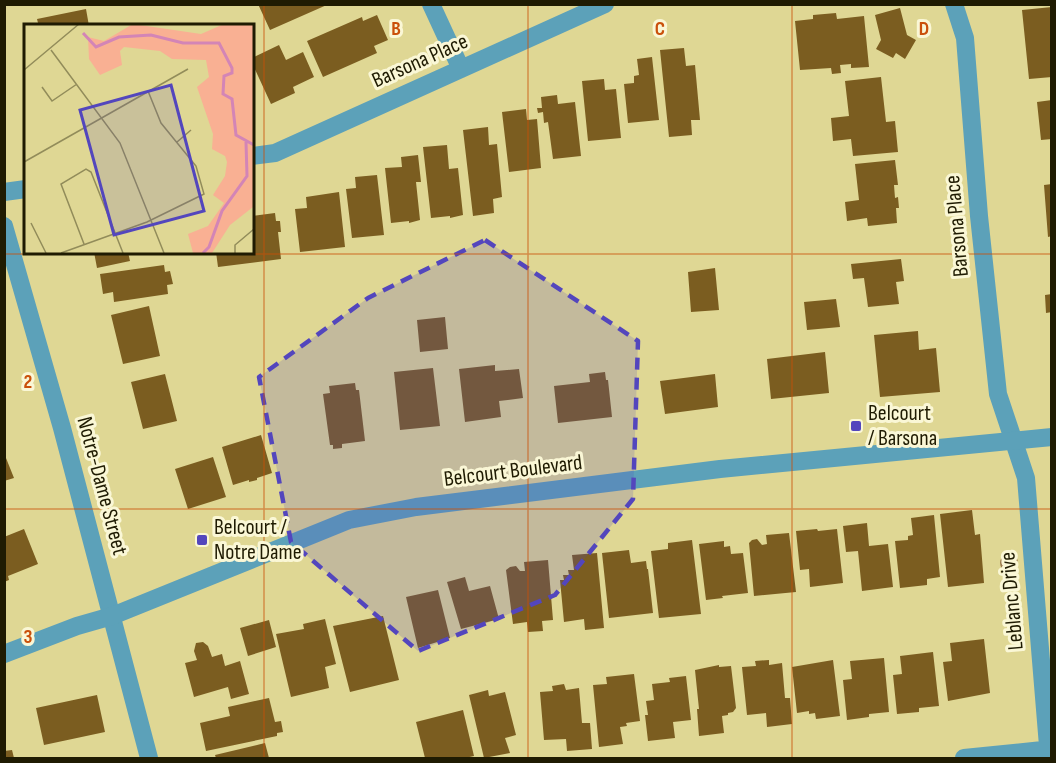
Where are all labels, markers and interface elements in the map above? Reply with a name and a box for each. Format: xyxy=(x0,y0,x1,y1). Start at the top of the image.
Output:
text: C xyxy=(655,17,665,41)
text: D xyxy=(919,17,929,41)
inset map xyxy=(24,24,254,254)
street label: Barsona Place xyxy=(368,28,472,94)
street label: Barsona Place xyxy=(939,174,975,278)
text: 2 xyxy=(24,370,32,394)
place label: Belcourt / Barsona xyxy=(868,400,937,452)
street label: Notre-Dame Street xyxy=(71,414,133,558)
marker: Belcourt / Barsona xyxy=(849,419,863,433)
street label: Belcourt Boulevard xyxy=(442,449,584,493)
place label: Belcourt / Notre Dame xyxy=(214,514,301,566)
marker: Belcourt / Notre Dame xyxy=(195,533,209,547)
street label: Leblanc Drive xyxy=(994,551,1030,651)
text: 3 xyxy=(24,625,33,649)

